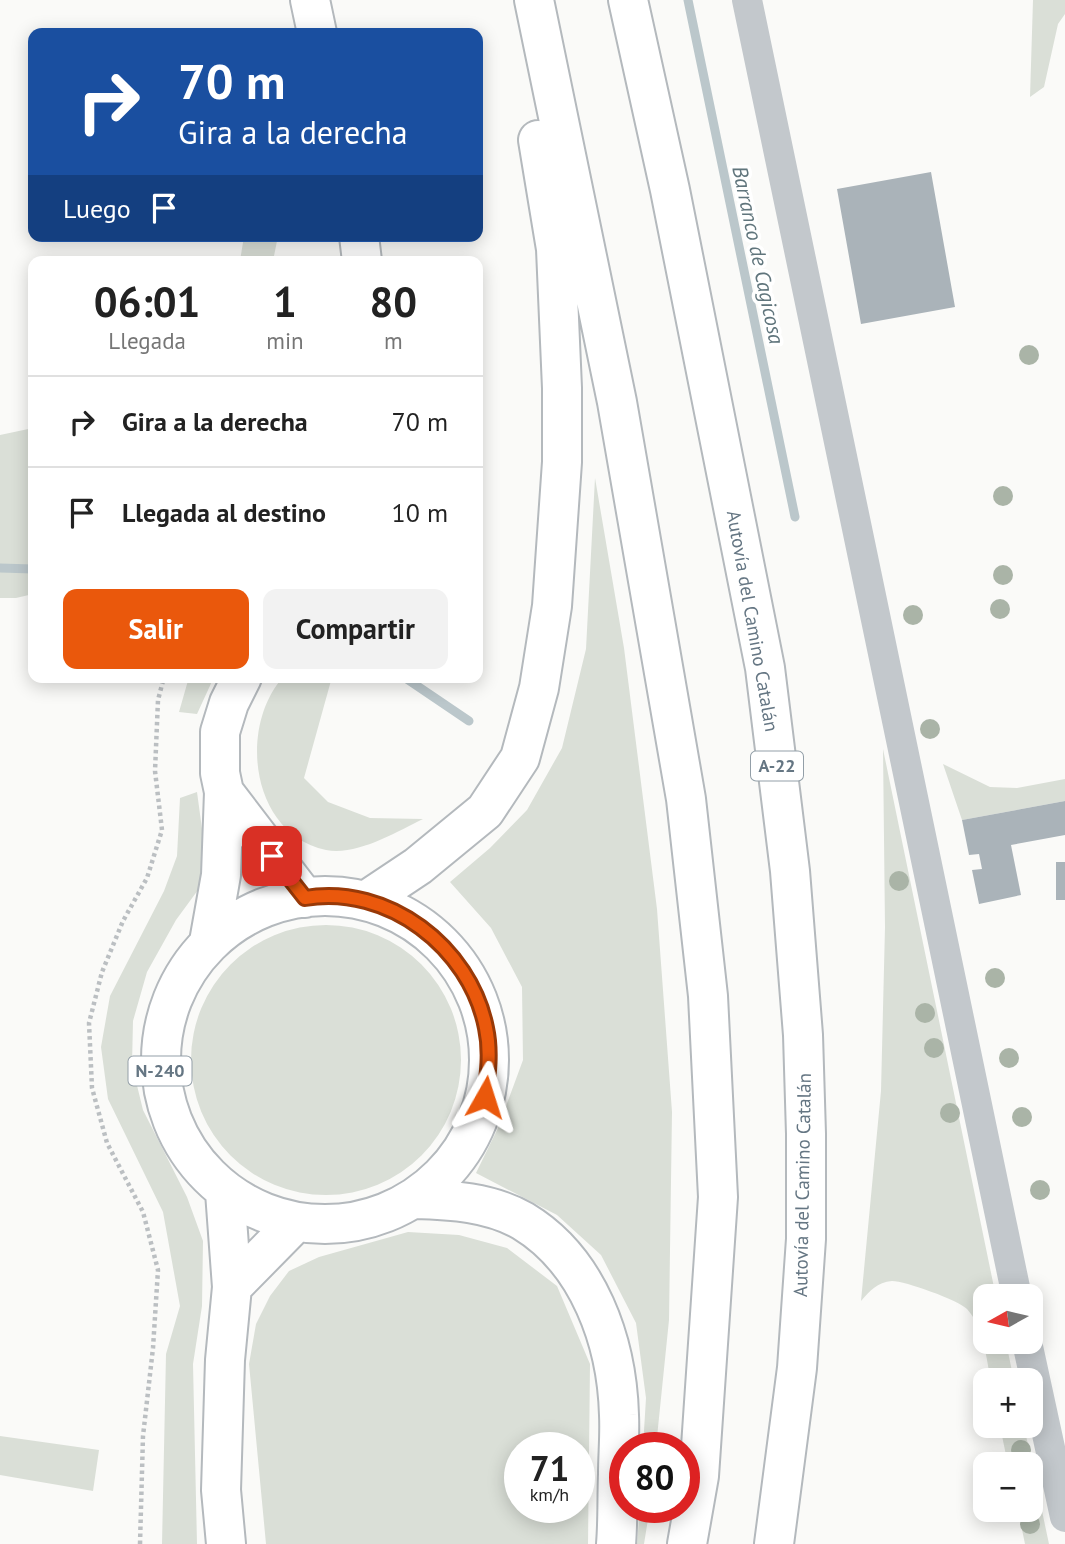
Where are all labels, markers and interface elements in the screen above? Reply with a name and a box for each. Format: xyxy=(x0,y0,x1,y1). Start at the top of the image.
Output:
text: 70 m xyxy=(178,49,285,113)
icon: right xyxy=(63,56,154,147)
text: Gira a la derecha xyxy=(178,111,408,153)
water label: Barranco de Cagicosa xyxy=(726,163,791,347)
icon: arrive xyxy=(145,189,183,227)
text: Luego xyxy=(63,192,131,225)
text: 06:01 xyxy=(94,274,200,329)
text: 1 xyxy=(273,274,297,329)
text: 80 xyxy=(370,274,417,329)
text: Llegada xyxy=(108,326,186,355)
text: min xyxy=(266,326,304,355)
text: m xyxy=(384,326,403,355)
icon: right xyxy=(63,403,101,441)
text: Gira a la derecha xyxy=(122,405,308,438)
text: 70 m xyxy=(392,405,448,438)
icon: arrive xyxy=(63,494,101,532)
text: Llegada al destino xyxy=(122,496,326,529)
text: 10 m xyxy=(392,496,448,529)
street label: Autovía del Camino Catalán xyxy=(722,509,784,733)
button: Salir xyxy=(63,589,249,669)
button: Compartir xyxy=(263,589,448,669)
road number: A-22 xyxy=(751,752,803,780)
pin xyxy=(242,826,302,886)
icon: arrive xyxy=(253,837,291,875)
road number: N-240 xyxy=(128,1056,192,1086)
position arrow xyxy=(448,1060,522,1134)
street label: Autovía del Camino Catalán xyxy=(788,1073,816,1297)
north arrow xyxy=(973,1284,1043,1354)
map controls xyxy=(973,1284,1043,1522)
button: + xyxy=(973,1368,1043,1438)
speed limit sign: 80 xyxy=(609,1432,700,1523)
text: 71 xyxy=(530,1445,569,1491)
button: − xyxy=(973,1452,1043,1522)
text: km/h xyxy=(530,1483,569,1506)

